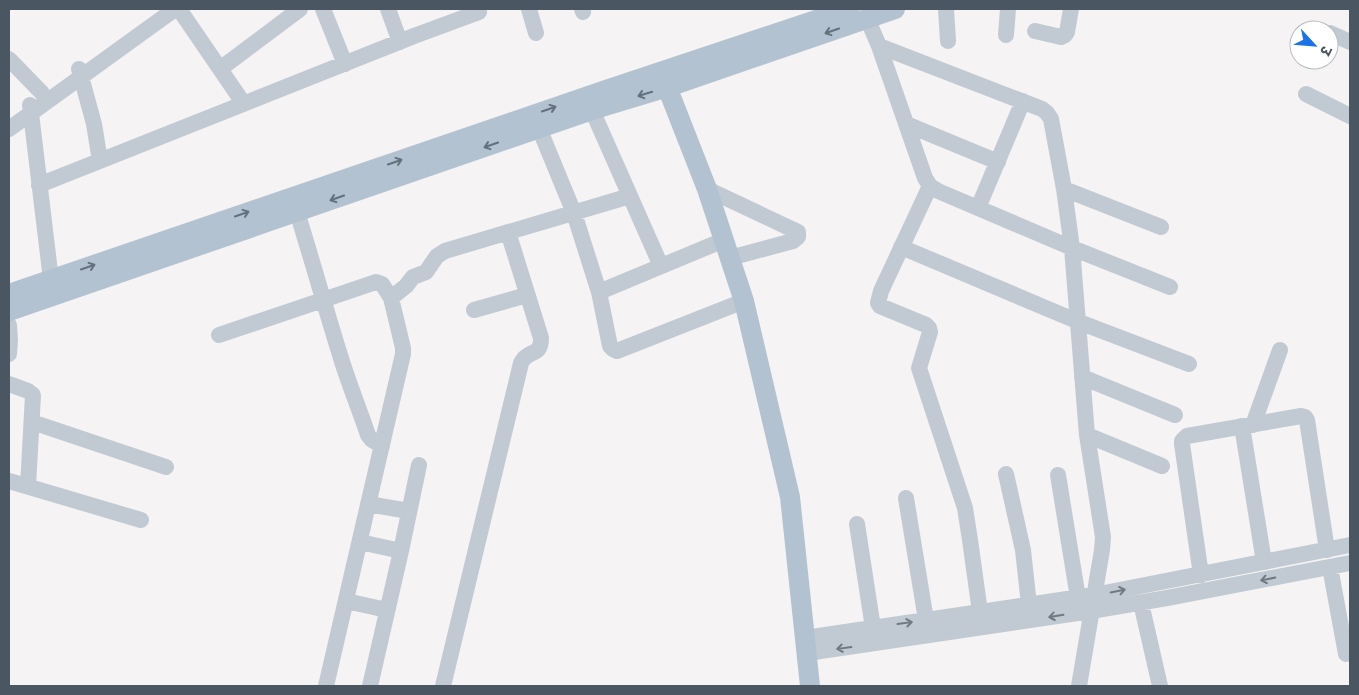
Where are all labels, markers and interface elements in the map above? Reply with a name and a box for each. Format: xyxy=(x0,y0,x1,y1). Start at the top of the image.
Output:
north arrow xyxy=(1289,20,1339,70)
one-way arrow xyxy=(824,26,840,36)
text: उ xyxy=(1314,42,1337,60)
one-way arrow xyxy=(637,89,653,99)
one-way arrow xyxy=(541,104,556,113)
one-way arrow xyxy=(484,141,499,150)
one-way arrow xyxy=(387,157,403,166)
one-way arrow xyxy=(330,194,345,203)
one-way arrow xyxy=(233,209,249,219)
one-way arrow xyxy=(80,262,95,271)
one-way arrow xyxy=(1260,575,1276,584)
one-way arrow xyxy=(1109,586,1125,595)
one-way arrow xyxy=(1049,612,1065,622)
one-way arrow xyxy=(897,618,913,628)
one-way arrow xyxy=(836,643,852,653)

